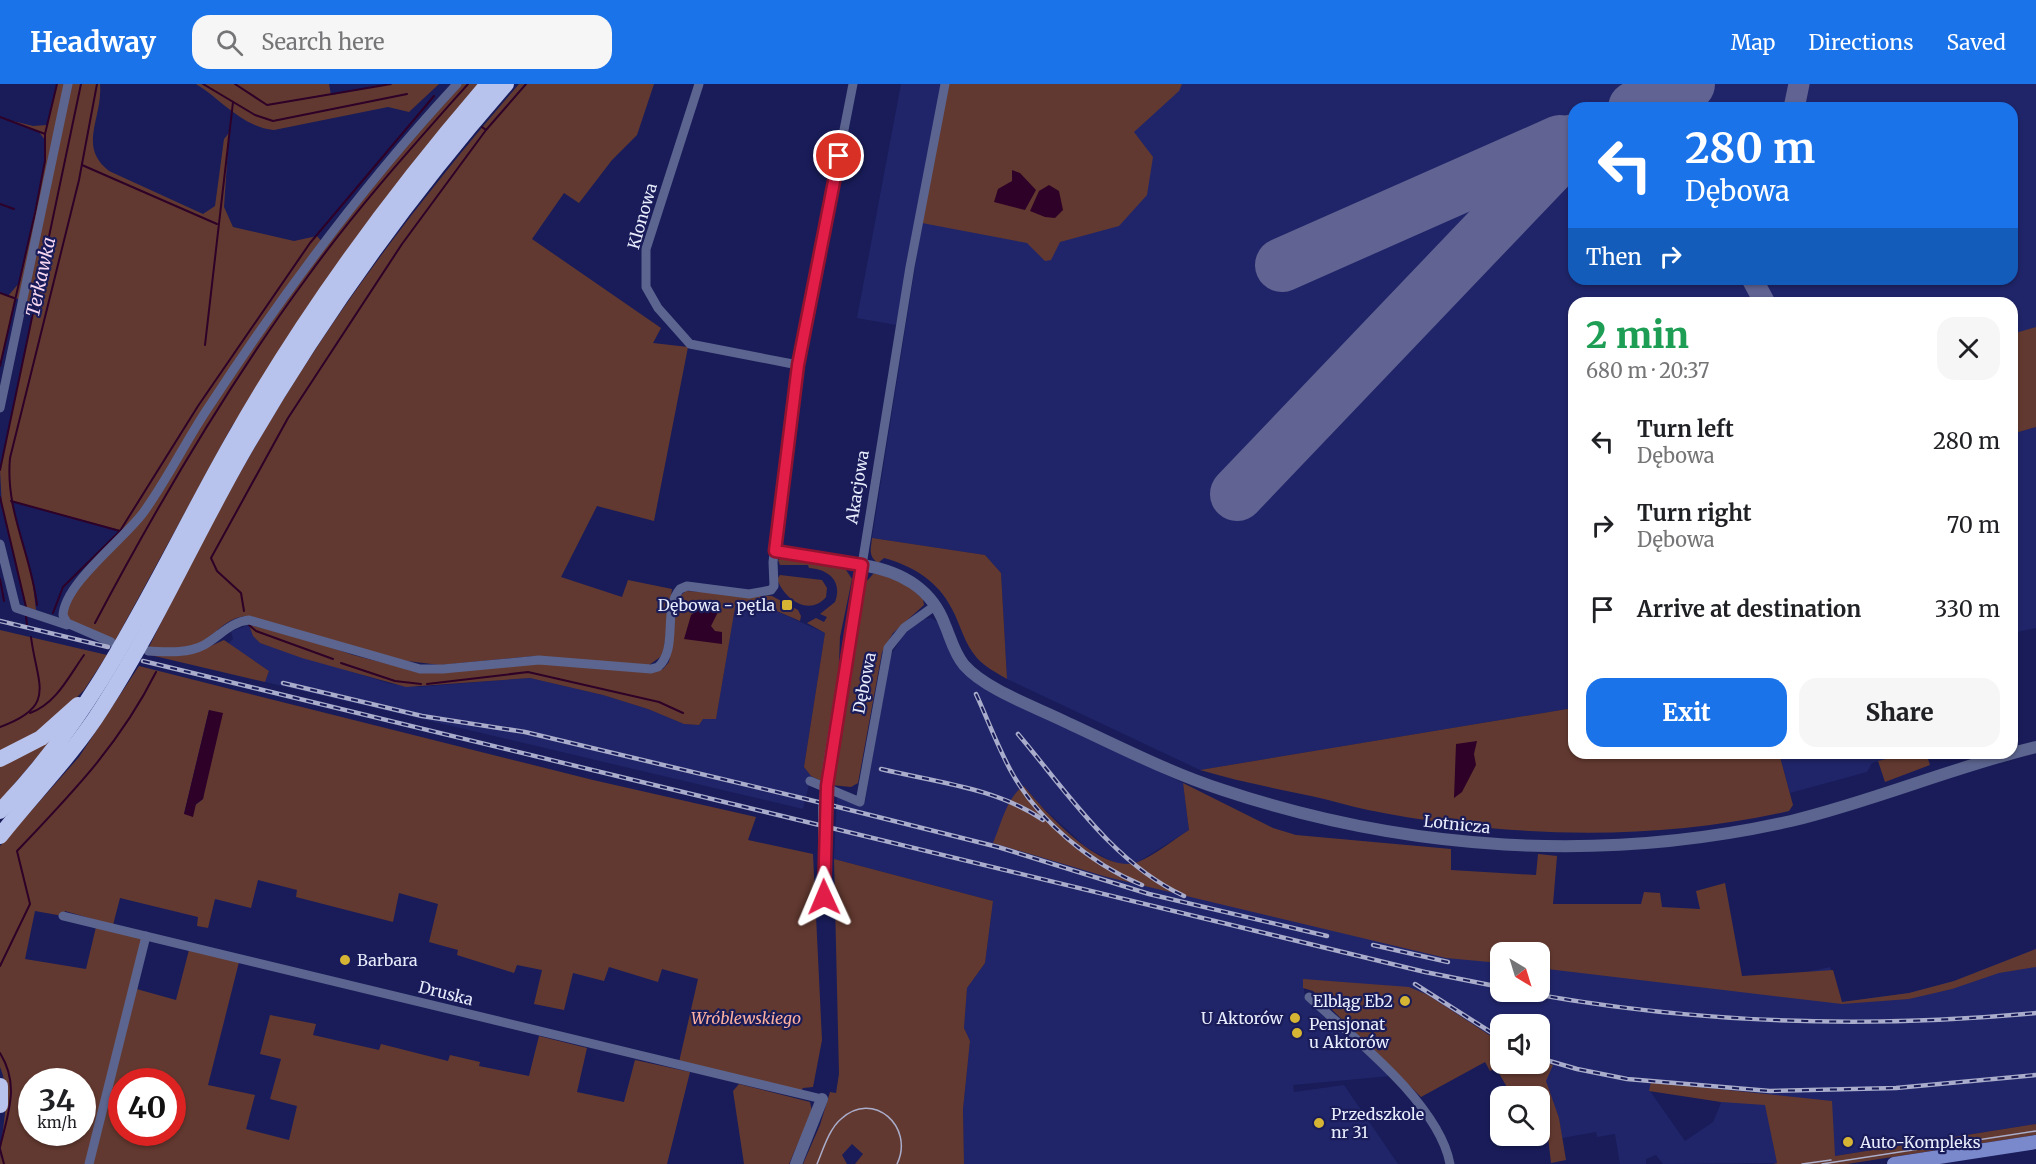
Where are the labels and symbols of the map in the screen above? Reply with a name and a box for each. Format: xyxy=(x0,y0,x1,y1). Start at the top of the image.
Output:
pin xyxy=(813,130,864,181)
street label: Klonowa xyxy=(623,180,661,251)
water label: Terkawka xyxy=(21,235,60,319)
street label: Akacjowa xyxy=(841,448,873,526)
place label: Dębowa - pętla xyxy=(658,595,775,615)
marker: Dębowa - pętla xyxy=(780,598,794,612)
street label: Dębowa xyxy=(848,650,880,715)
street label: Lotnicza xyxy=(1422,811,1492,838)
position arrow xyxy=(792,865,856,929)
north arrow xyxy=(1490,942,1550,1002)
place label: Barbara xyxy=(357,950,418,970)
marker: Barbara xyxy=(338,953,352,967)
street label: Druska xyxy=(417,977,476,1010)
place label: Elbląg Eb2 xyxy=(1313,991,1393,1011)
marker: Elbląg Eb2 xyxy=(1398,994,1412,1008)
park label: Wróblewskiego xyxy=(691,1008,801,1028)
place label: U Aktorów xyxy=(1201,1008,1283,1028)
marker: U Aktorów xyxy=(1288,1011,1302,1025)
place label: Pensjonat u Aktorów xyxy=(1309,1014,1390,1052)
marker: Pensjonat u Aktorów xyxy=(1290,1026,1304,1040)
speed limit sign: 40 xyxy=(108,1068,186,1146)
place label: Przedszkole nr 31 xyxy=(1331,1104,1424,1142)
marker: Przedszkole nr 31 xyxy=(1312,1116,1326,1130)
place label: Auto-Kompleks xyxy=(1859,1132,1981,1152)
marker: Auto-Kompleks xyxy=(1841,1135,1855,1149)

